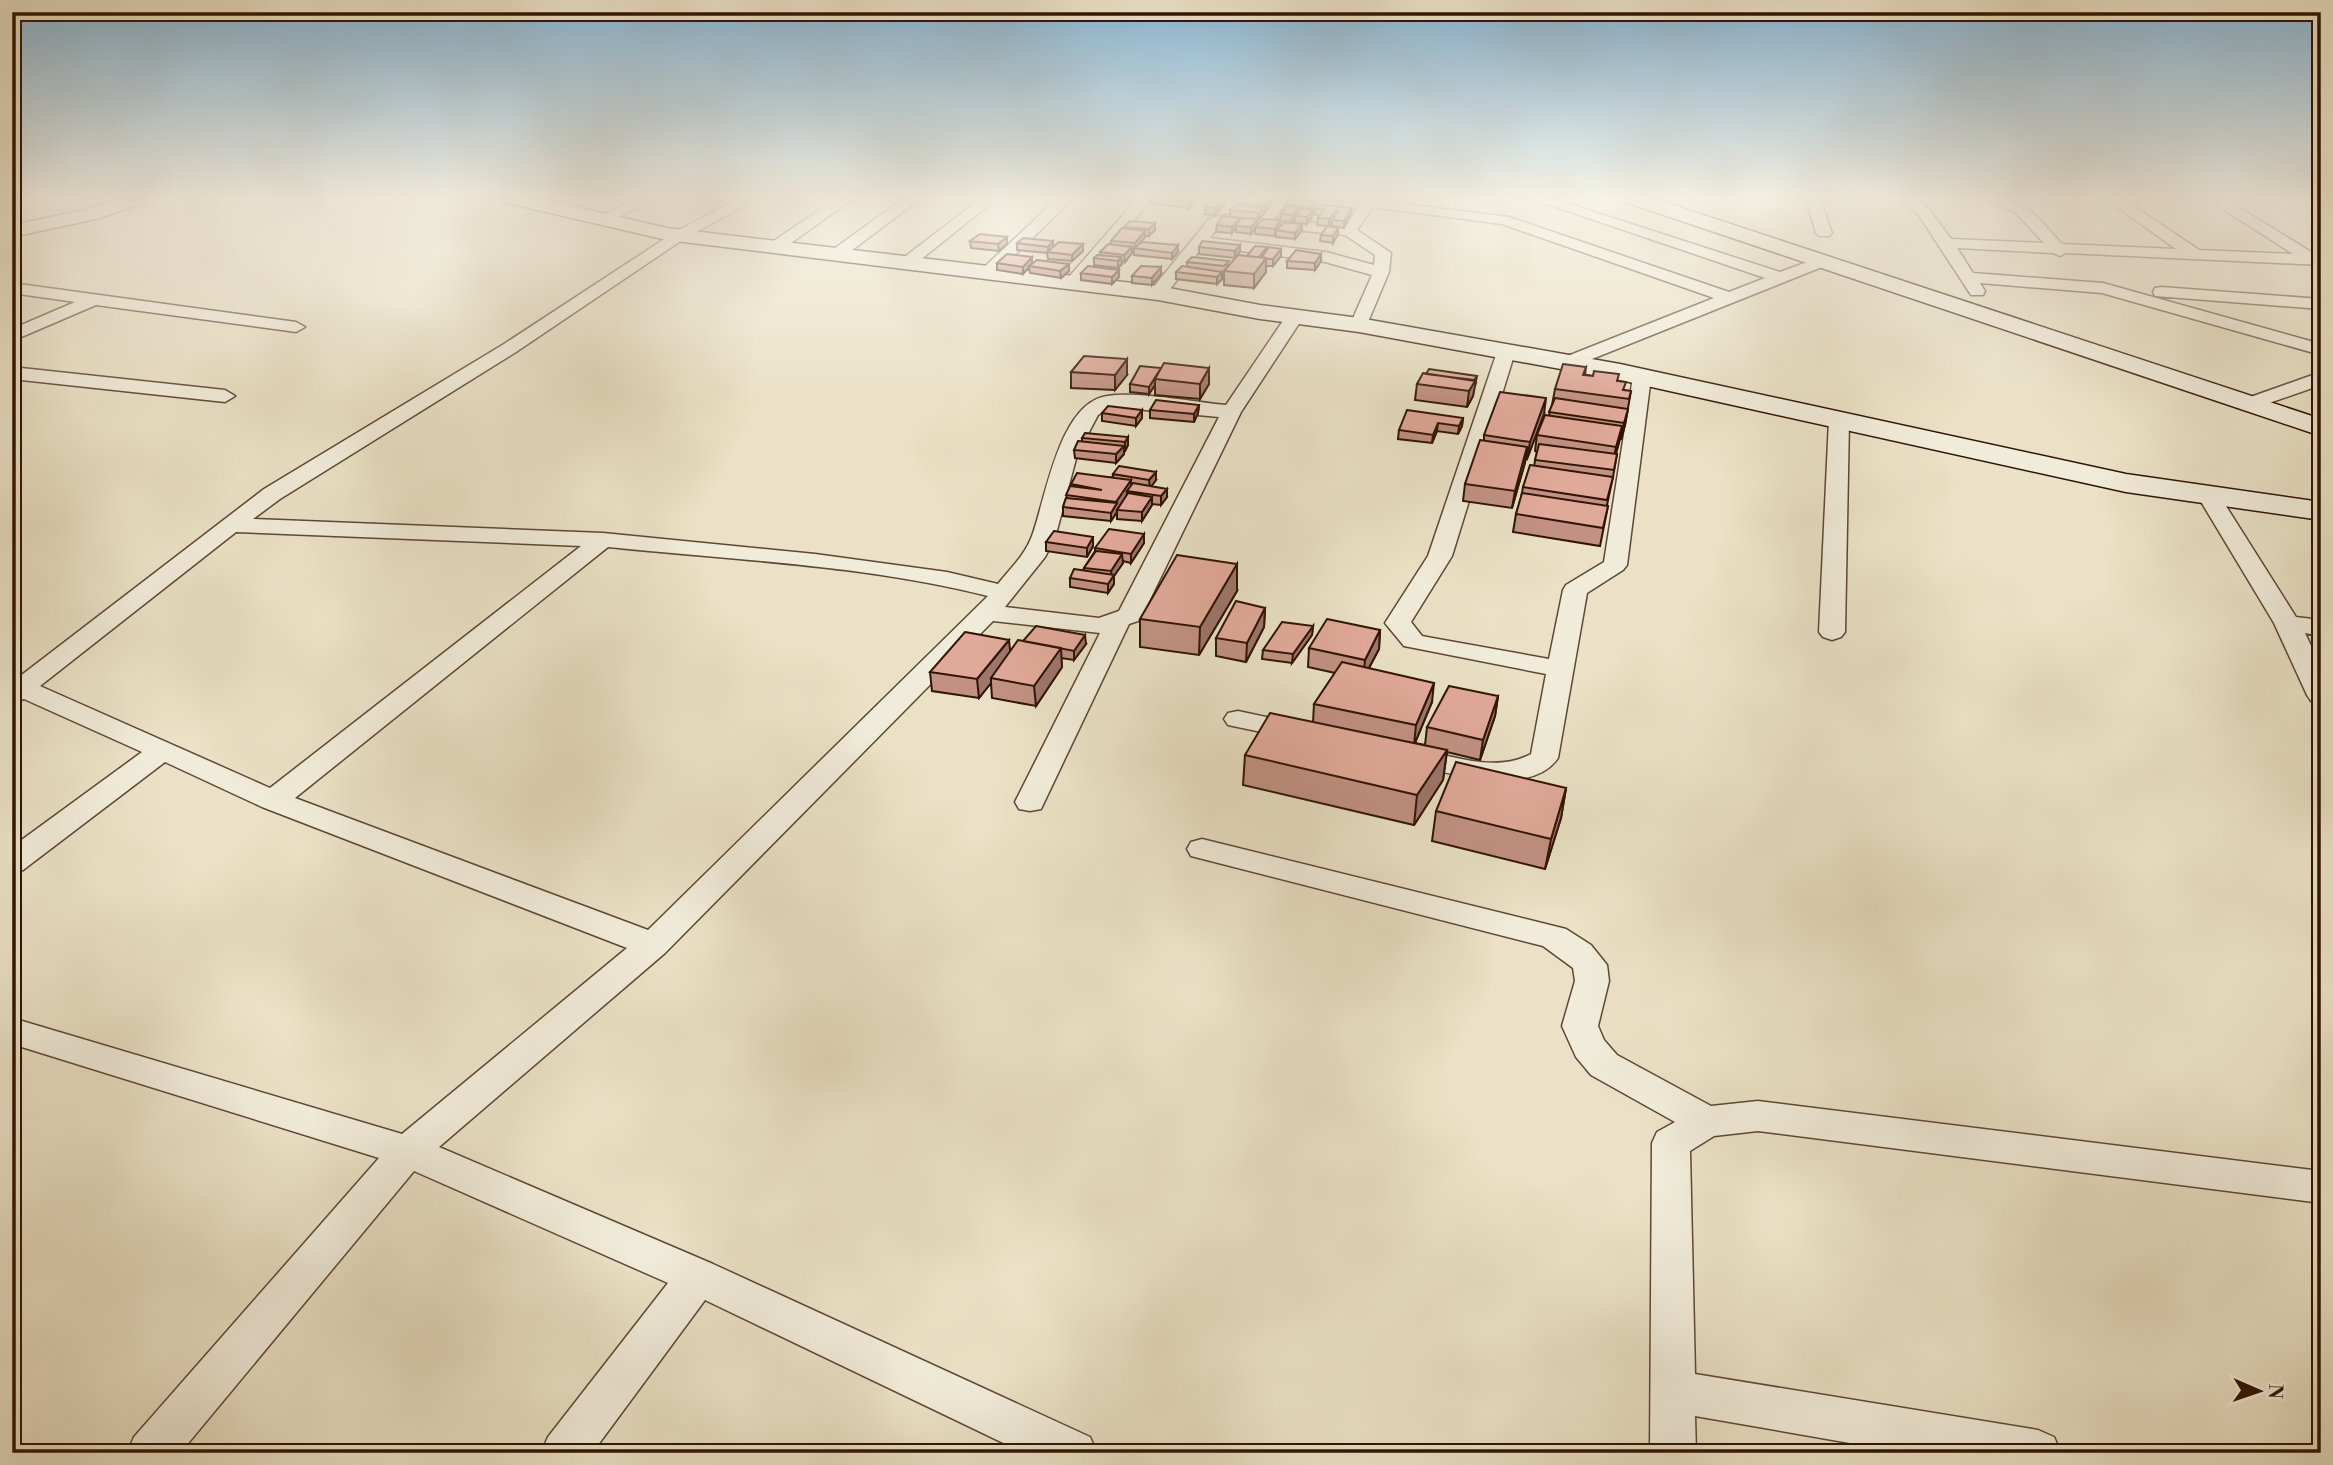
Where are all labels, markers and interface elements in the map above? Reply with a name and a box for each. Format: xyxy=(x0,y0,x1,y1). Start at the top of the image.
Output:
north arrow xyxy=(2224,1356,2294,1426)
text: N xyxy=(2263,1384,2287,1399)

